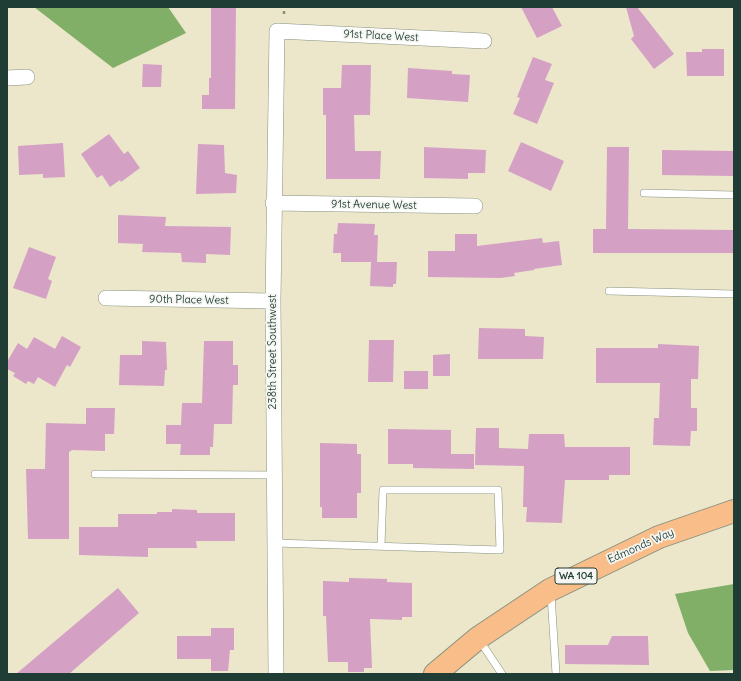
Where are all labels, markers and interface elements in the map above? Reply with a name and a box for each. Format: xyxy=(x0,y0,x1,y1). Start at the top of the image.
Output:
street label: 91st Place West xyxy=(343,27,419,45)
street label: 91st Avenue West xyxy=(331,198,417,212)
street label: 90th Place West xyxy=(149,293,229,307)
street label: 238th Street Southwest xyxy=(266,294,280,410)
street label: Edmonds Way xyxy=(606,525,676,567)
road number: WA 104 xyxy=(555,568,597,584)

